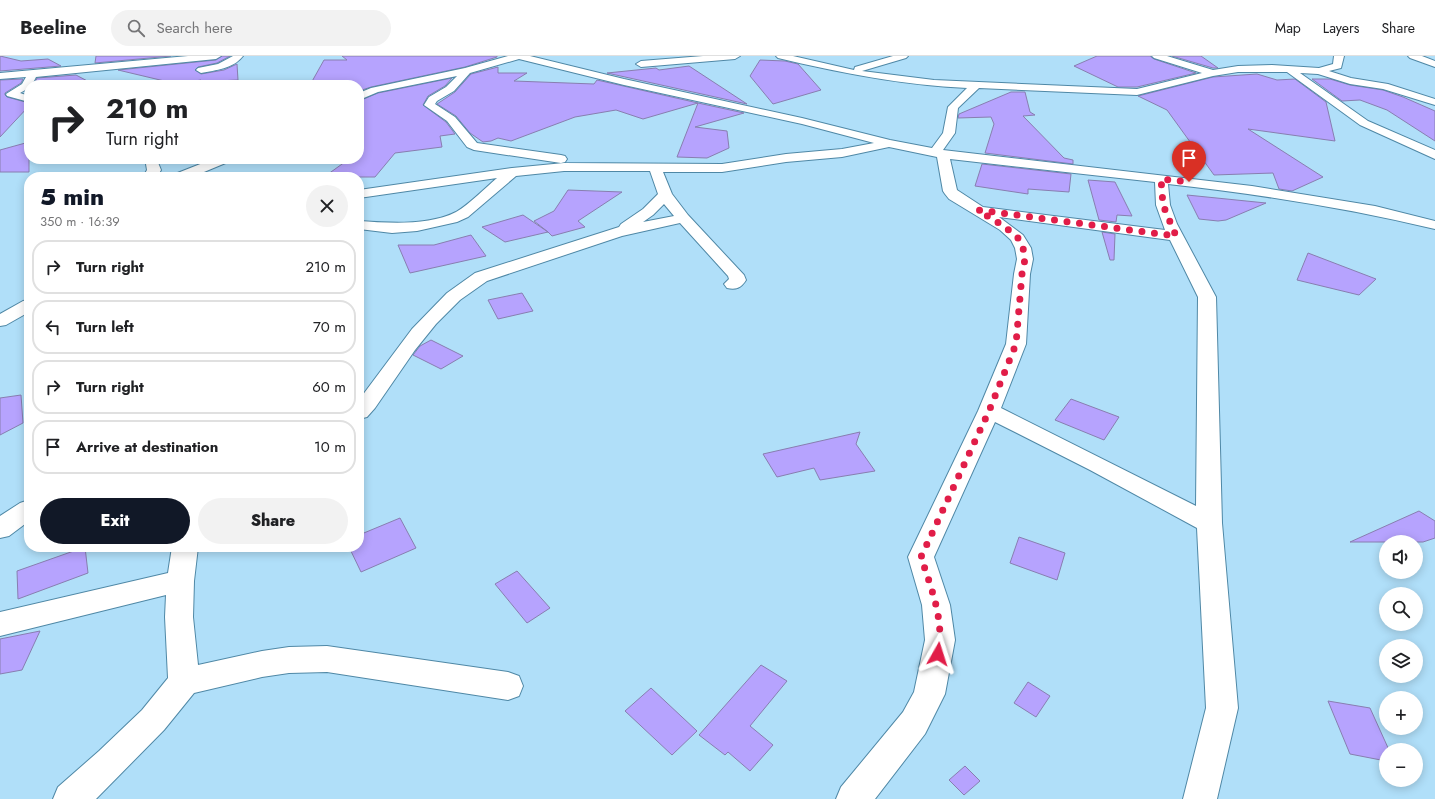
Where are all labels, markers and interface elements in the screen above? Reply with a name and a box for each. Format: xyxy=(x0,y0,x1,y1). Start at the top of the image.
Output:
search box xyxy=(111,10,391,46)
text: Beeline xyxy=(20,14,87,41)
icon: search xyxy=(125,17,147,39)
text: Search here xyxy=(157,17,232,39)
text: Map xyxy=(1275,18,1301,38)
text: Layers xyxy=(1323,18,1359,38)
text: Share xyxy=(1381,18,1415,38)
text: 210 m xyxy=(106,88,189,129)
icon: right xyxy=(40,96,92,148)
text: Turn right xyxy=(106,126,178,152)
pin xyxy=(1172,141,1206,182)
icon: arrive xyxy=(1178,147,1200,169)
text: 5 min xyxy=(40,179,104,214)
button: close xyxy=(306,185,348,227)
text: 350 m · 16:39 xyxy=(40,212,120,231)
icon: right xyxy=(42,256,64,278)
text: Turn right xyxy=(76,256,144,278)
text: 210 m xyxy=(306,256,346,278)
icon: left xyxy=(42,316,64,338)
text: Turn left xyxy=(76,316,134,338)
text: 70 m xyxy=(313,316,346,338)
icon: right xyxy=(42,376,64,398)
text: Turn right xyxy=(76,376,144,398)
text: 60 m xyxy=(312,376,346,398)
icon: arrive xyxy=(42,436,64,458)
text: Arrive at destination xyxy=(76,436,218,458)
text: 10 m xyxy=(314,436,346,458)
button: Exit xyxy=(40,498,190,544)
button: Share xyxy=(198,498,348,544)
map controls xyxy=(1379,535,1423,787)
button: sound xyxy=(1379,535,1423,579)
button: search xyxy=(1379,587,1423,631)
position arrow xyxy=(917,633,959,675)
button: layers xyxy=(1379,639,1423,683)
button: + xyxy=(1379,691,1423,735)
button: − xyxy=(1379,743,1423,787)

